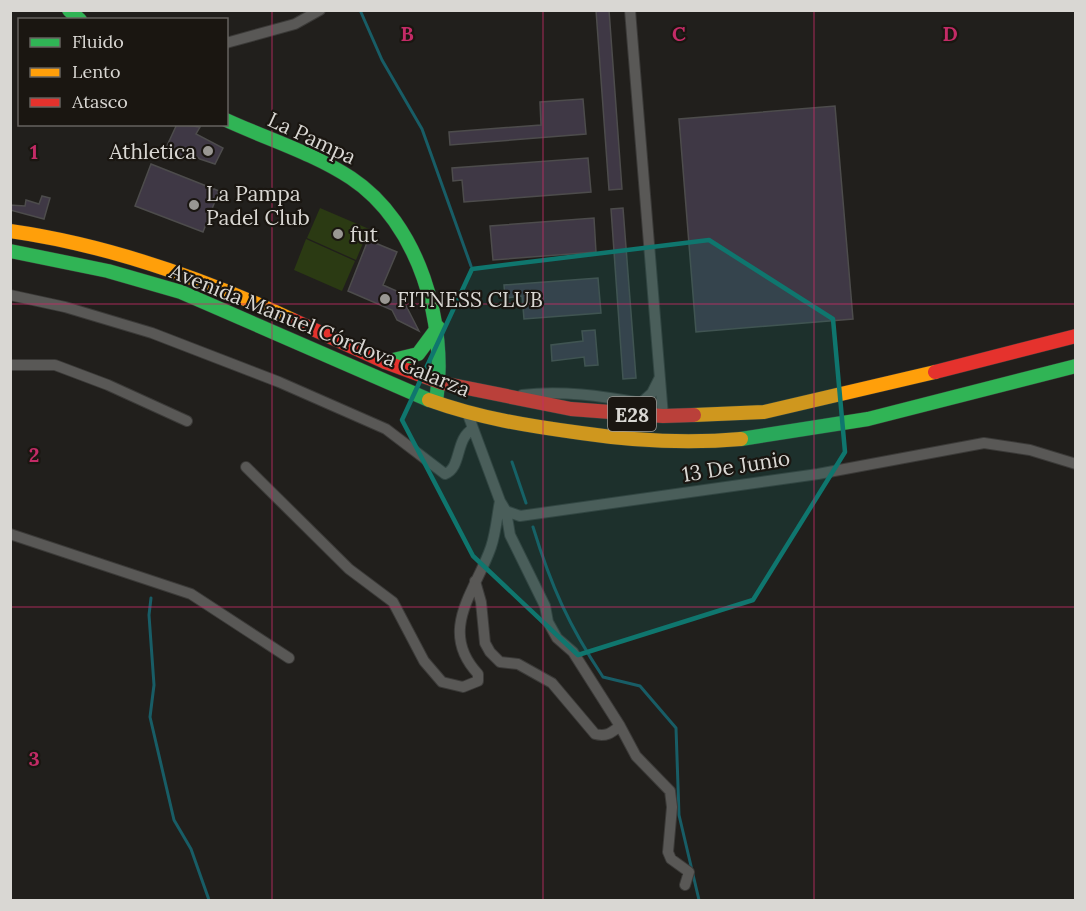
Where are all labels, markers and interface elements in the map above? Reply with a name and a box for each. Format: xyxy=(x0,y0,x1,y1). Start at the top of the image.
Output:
legend xyxy=(18,18,228,126)
text: B xyxy=(400,21,414,46)
text: C xyxy=(672,21,686,46)
text: D xyxy=(942,21,958,46)
text: Fluido xyxy=(72,30,124,53)
text: Lento xyxy=(72,60,120,83)
text: Atasco xyxy=(71,90,128,113)
street label: La Pampa xyxy=(263,106,361,170)
place label: Athletica xyxy=(108,138,196,165)
text: 1 xyxy=(30,139,38,164)
marker: Athletica xyxy=(201,144,215,158)
place label: La Pampa Padel Club xyxy=(206,180,310,231)
marker: La Pampa Padel Club xyxy=(187,198,201,212)
place label: fut xyxy=(350,221,379,248)
marker: fut xyxy=(331,227,345,241)
street label: Avenida Manuel Córdova Galarza xyxy=(165,257,474,403)
place label: FITNESS CLUB xyxy=(397,286,543,313)
marker: FITNESS CLUB xyxy=(378,292,392,306)
road number: E28 xyxy=(608,397,656,431)
text: 2 xyxy=(29,442,39,467)
street label: 13 De Junio xyxy=(680,444,792,488)
text: 3 xyxy=(28,746,40,771)

